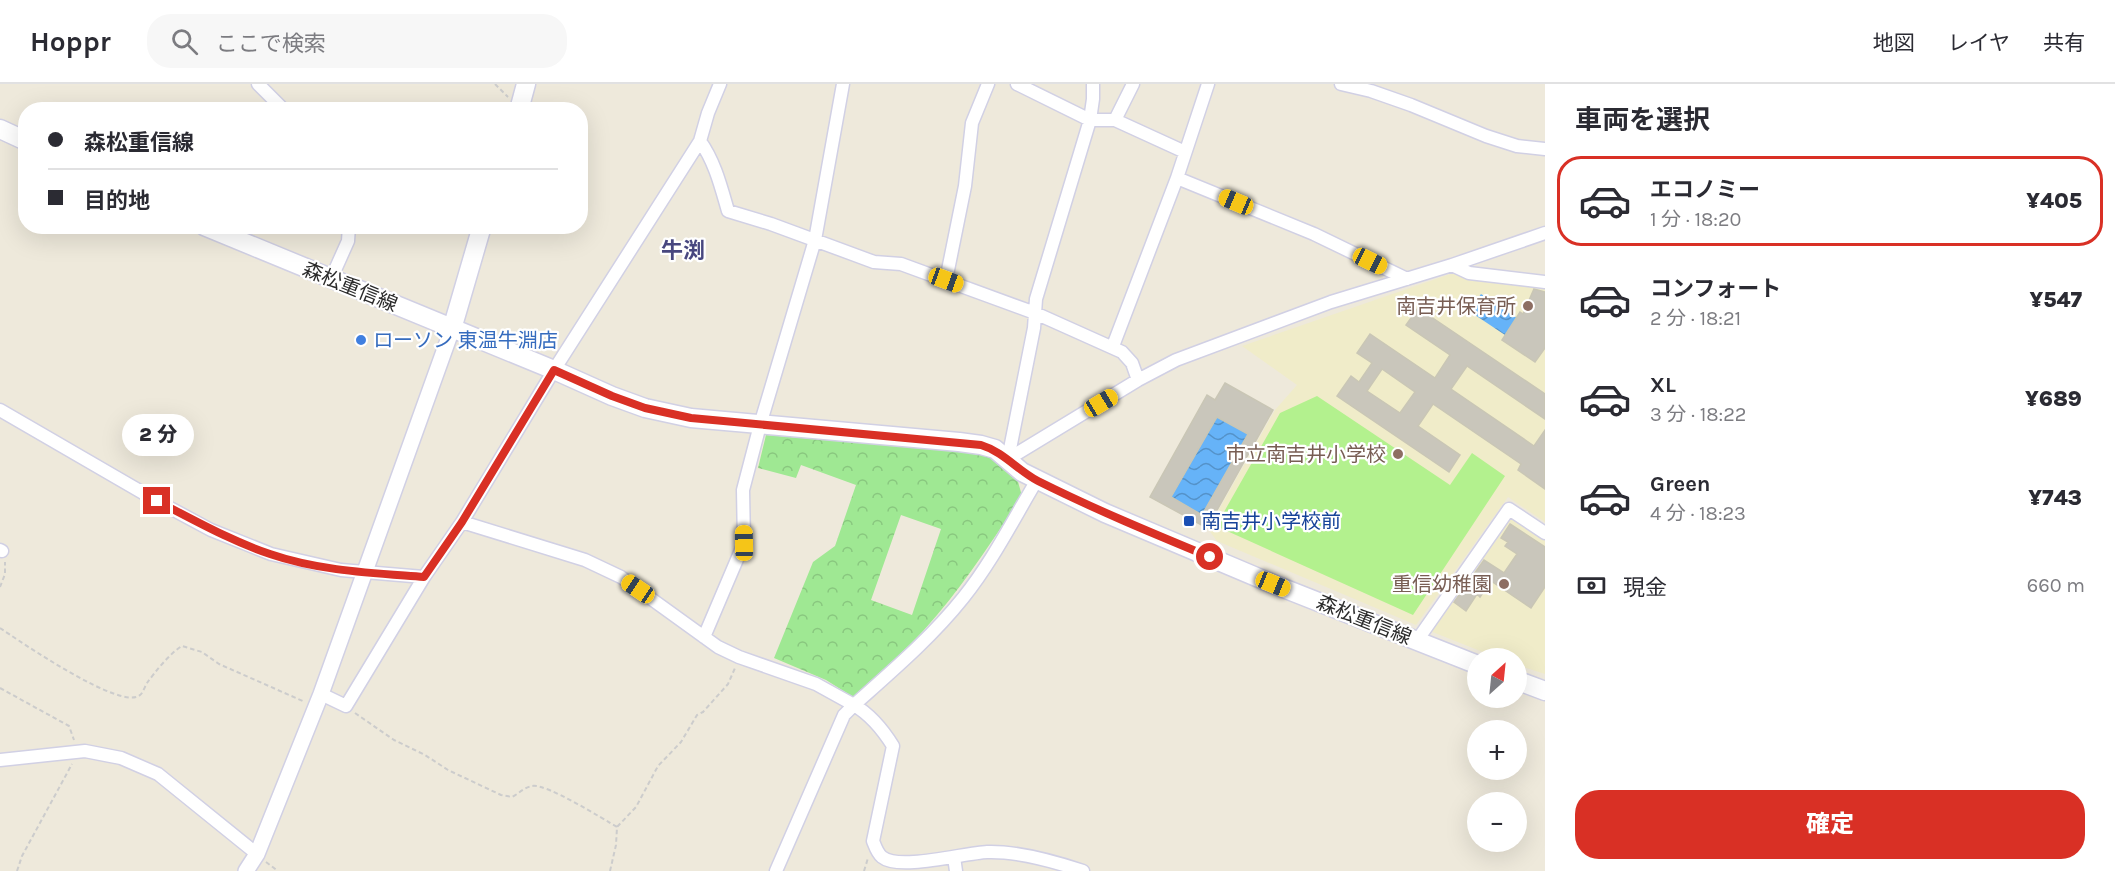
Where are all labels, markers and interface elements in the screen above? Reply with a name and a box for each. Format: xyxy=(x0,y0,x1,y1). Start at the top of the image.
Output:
search box xyxy=(147,14,567,68)
text: Hoppr xyxy=(30,25,111,58)
icon: search xyxy=(168,25,201,58)
text: ここで検索 xyxy=(216,31,326,57)
text: 地図 xyxy=(1873,31,1915,55)
text: レイヤ xyxy=(1948,31,2010,55)
text: 共有 xyxy=(2043,31,2085,55)
text: 車両を選択 xyxy=(1575,104,1710,136)
text: 森松重信線 xyxy=(84,130,194,156)
icon: car xyxy=(1578,174,1632,228)
text: エコノミー xyxy=(1650,177,1760,203)
car xyxy=(1216,187,1256,217)
text: 目的地 xyxy=(84,188,150,214)
text: ¥405 xyxy=(2026,188,2082,214)
text: 1 分 · 18:20 xyxy=(1650,208,1741,231)
district label: 牛渕 xyxy=(661,238,705,264)
car xyxy=(1350,245,1390,277)
street label: 森松重信線 xyxy=(299,258,401,316)
car xyxy=(926,265,966,295)
icon: car xyxy=(1578,273,1632,327)
text: コンフォート xyxy=(1650,276,1781,302)
text: ¥547 xyxy=(2029,287,2082,313)
place label: 南吉井保育所 xyxy=(1396,295,1516,318)
marker: 南吉井保育所 xyxy=(1521,299,1535,313)
text: 2 分 · 18:21 xyxy=(1650,307,1741,330)
place label: ローソン 東温牛淵店 xyxy=(373,329,558,352)
marker: ローソン 東温牛淵店 xyxy=(354,333,368,347)
icon: car xyxy=(1578,372,1632,426)
text: XL xyxy=(1650,372,1676,398)
car xyxy=(1081,386,1121,420)
text: ¥689 xyxy=(2025,386,2082,412)
text: 3 分 · 18:22 xyxy=(1650,403,1746,426)
callout: 2 分 xyxy=(121,414,193,456)
text: 2 分 xyxy=(139,423,177,446)
place label: 市立南吉井小学校 xyxy=(1226,443,1386,466)
marker: 市立南吉井小学校 xyxy=(1391,447,1405,461)
icon: car xyxy=(1578,471,1632,525)
text: Green xyxy=(1650,471,1711,497)
text: ¥743 xyxy=(2028,485,2082,511)
route end xyxy=(143,487,170,514)
text: 4 分 · 18:23 xyxy=(1650,502,1746,525)
place label: 南吉井小学校前 xyxy=(1201,510,1341,533)
marker: 南吉井小学校前 xyxy=(1182,514,1196,528)
car xyxy=(735,525,753,561)
route start xyxy=(1196,543,1223,570)
car xyxy=(1253,569,1293,599)
icon: cash xyxy=(1575,569,1608,602)
car xyxy=(618,571,658,607)
place label: 重信幼稚園 xyxy=(1392,573,1492,596)
text: 660 m xyxy=(2027,574,2085,597)
text: 現金 xyxy=(1623,575,1667,601)
marker: 重信幼稚園 xyxy=(1497,577,1511,591)
street label: 森松重信線 xyxy=(1313,591,1415,649)
north arrow xyxy=(1467,648,1527,708)
map controls xyxy=(1467,648,1527,852)
button: + xyxy=(1467,720,1527,780)
button: 確定 xyxy=(1575,790,2085,859)
button: − xyxy=(1467,792,1527,852)

